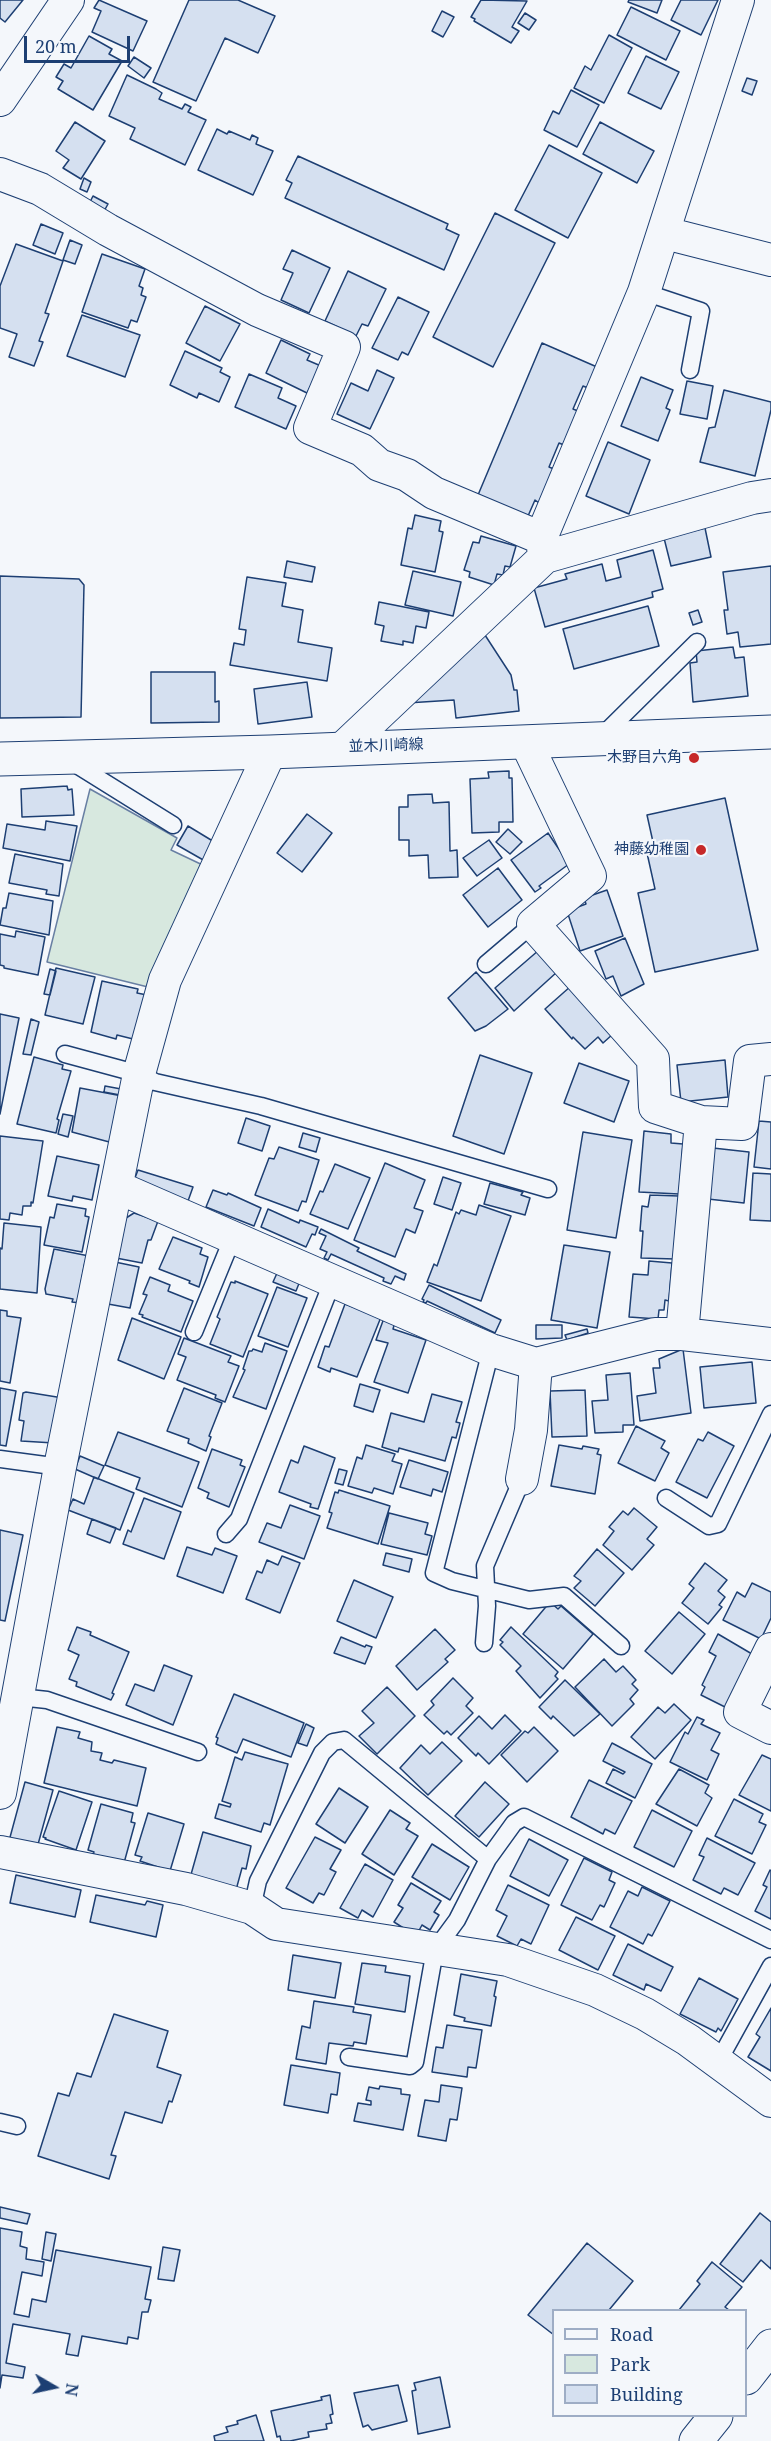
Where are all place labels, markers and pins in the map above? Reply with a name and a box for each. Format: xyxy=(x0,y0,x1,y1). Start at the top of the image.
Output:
place label: 木野目六角 xyxy=(607,749,682,767)
marker: 木野目六角 xyxy=(687,751,701,765)
place label: 神藤幼稚園 xyxy=(614,841,689,859)
marker: 神藤幼稚園 xyxy=(694,843,708,857)

